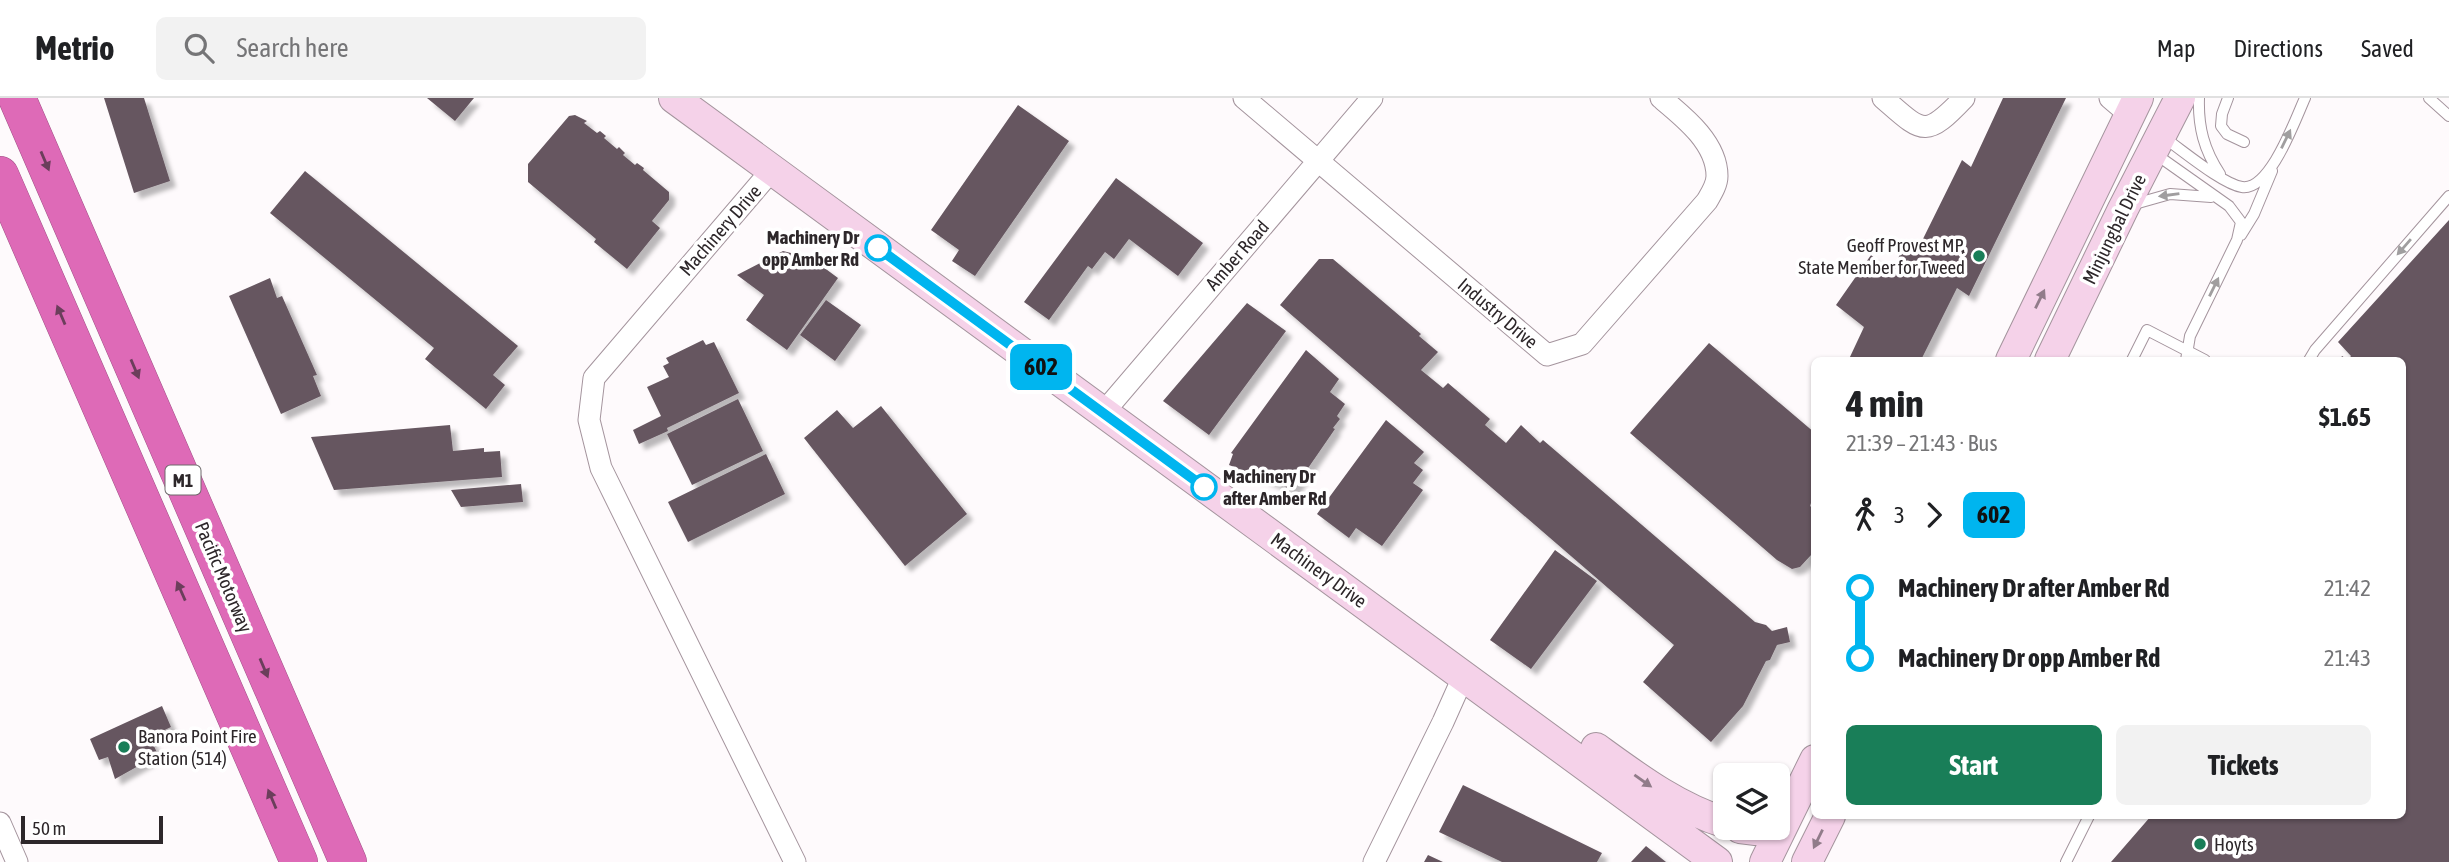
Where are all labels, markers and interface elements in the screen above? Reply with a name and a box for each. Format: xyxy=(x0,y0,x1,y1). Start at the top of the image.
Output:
search box xyxy=(156,17,646,80)
text: Metrio xyxy=(35,29,114,67)
icon: search xyxy=(180,29,218,67)
text: Search here xyxy=(236,33,349,63)
text: Map xyxy=(2157,35,2195,62)
text: Directions xyxy=(2233,35,2323,62)
text: Saved xyxy=(2361,35,2414,62)
one-way arrow xyxy=(2280,129,2291,149)
one-way arrow xyxy=(39,150,50,171)
street label: Minjungbal Drive xyxy=(2078,170,2150,288)
street label: Machinery Drive xyxy=(675,180,765,280)
one-way arrow xyxy=(2158,190,2180,201)
street label: Amber Road xyxy=(1201,216,1273,294)
place label: Machinery Dr opp Amber Rd xyxy=(762,226,859,270)
place label: Geoff Provest MP, State Member for Tweed xyxy=(1798,234,1965,278)
marker: Machinery Dr opp Amber Rd xyxy=(865,235,891,261)
one-way arrow xyxy=(2396,238,2412,256)
marker: Geoff Provest MP, State Member for Tweed xyxy=(1971,248,1987,264)
street label: Industry Drive xyxy=(1454,273,1542,353)
one-way arrow xyxy=(2208,277,2220,297)
one-way arrow xyxy=(2035,289,2046,309)
one-way arrow xyxy=(55,305,67,325)
line badge: 602 xyxy=(1001,344,1081,390)
text: 602 xyxy=(1024,353,1058,380)
one-way arrow xyxy=(130,359,141,380)
text: 4 min xyxy=(1846,382,1924,425)
text: $1.65 xyxy=(2319,402,2371,432)
text: 21:39 – 21:43 · Bus xyxy=(1846,430,1998,456)
place label: Machinery Dr after Amber Rd xyxy=(1223,465,1327,509)
road number: M1 xyxy=(166,466,200,494)
marker: Machinery Dr after Amber Rd xyxy=(1191,474,1217,500)
icon: walk xyxy=(1846,496,1884,534)
icon: forward xyxy=(1915,496,1953,534)
text: 602 xyxy=(1977,501,2011,528)
text: 3 xyxy=(1894,502,1905,528)
street label: Pacific Motorway xyxy=(191,519,257,636)
street label: Machinery Drive xyxy=(1267,528,1371,612)
text: Machinery Dr after Amber Rd xyxy=(1898,573,2170,603)
text: 21:42 xyxy=(2324,575,2371,601)
one-way arrow xyxy=(175,581,187,601)
text: Machinery Dr opp Amber Rd xyxy=(1898,643,2160,673)
text: 21:43 xyxy=(2324,645,2371,671)
one-way arrow xyxy=(259,658,270,679)
place label: Banora Point Fire Station (514) xyxy=(138,725,257,769)
button: Start xyxy=(1846,725,2102,805)
button: Tickets xyxy=(2116,725,2371,805)
marker: Banora Point Fire Station (514) xyxy=(116,739,132,755)
map controls xyxy=(1713,763,1790,840)
button: layers xyxy=(1713,763,1790,840)
one-way arrow xyxy=(1634,774,1652,788)
one-way arrow xyxy=(266,789,278,809)
scale bar xyxy=(21,813,163,845)
text: 50 m xyxy=(32,817,66,839)
one-way arrow xyxy=(1813,829,1824,849)
place label: Hoyts xyxy=(2214,833,2254,855)
marker: Hoyts xyxy=(2192,836,2208,852)

